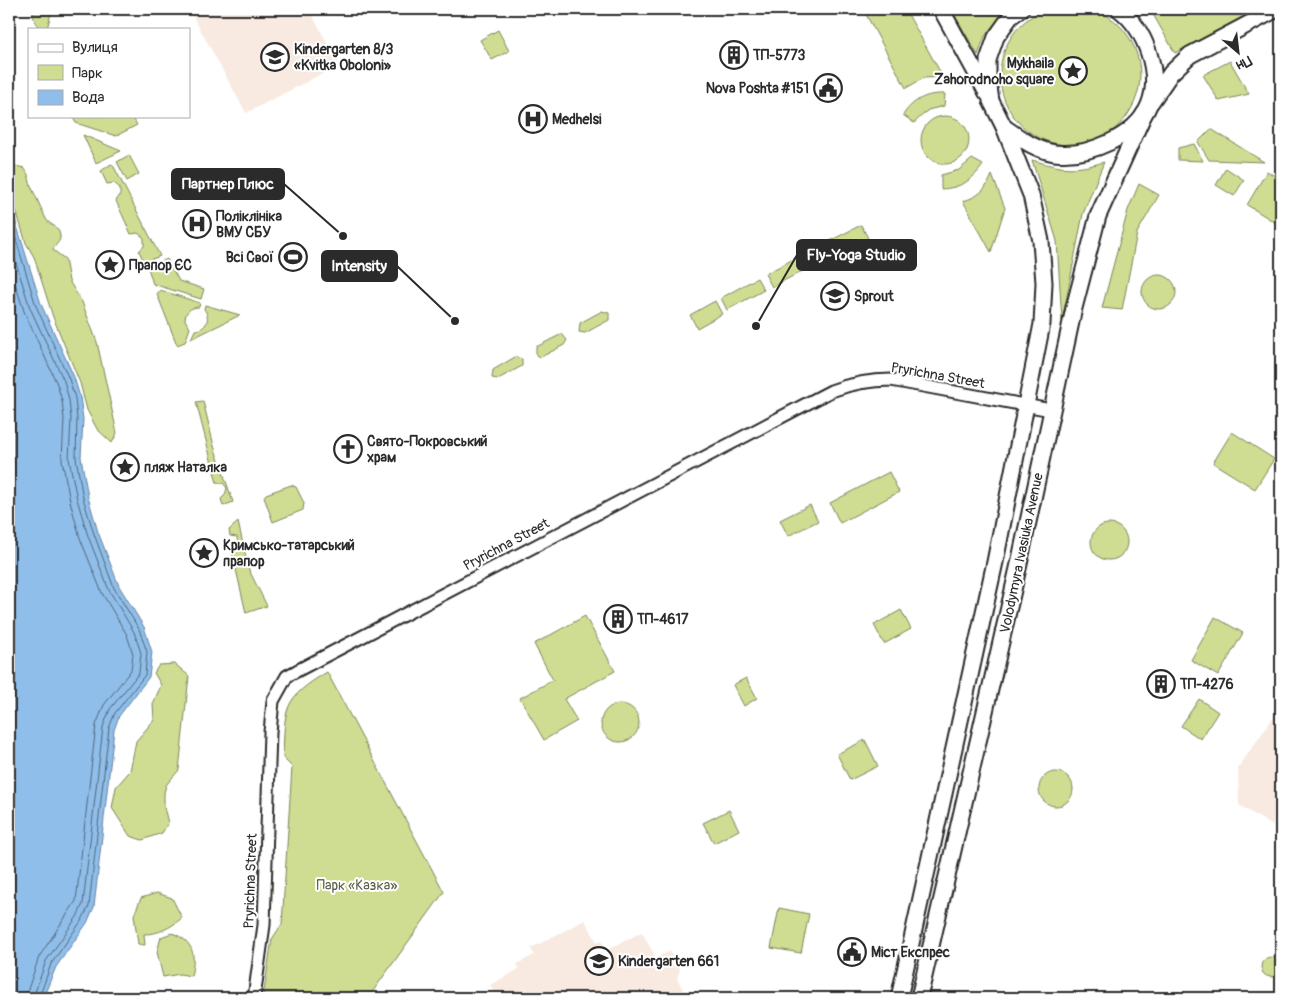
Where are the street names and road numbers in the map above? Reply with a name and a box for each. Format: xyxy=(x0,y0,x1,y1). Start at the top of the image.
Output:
street label: Pryrichna Street xyxy=(890,359,987,392)
street label: Volodymyra Ivasiuka Avenue xyxy=(996,471,1047,635)
street label: Pryrichna Street xyxy=(460,514,552,574)
street label: Pryrichna Street xyxy=(240,833,261,929)

